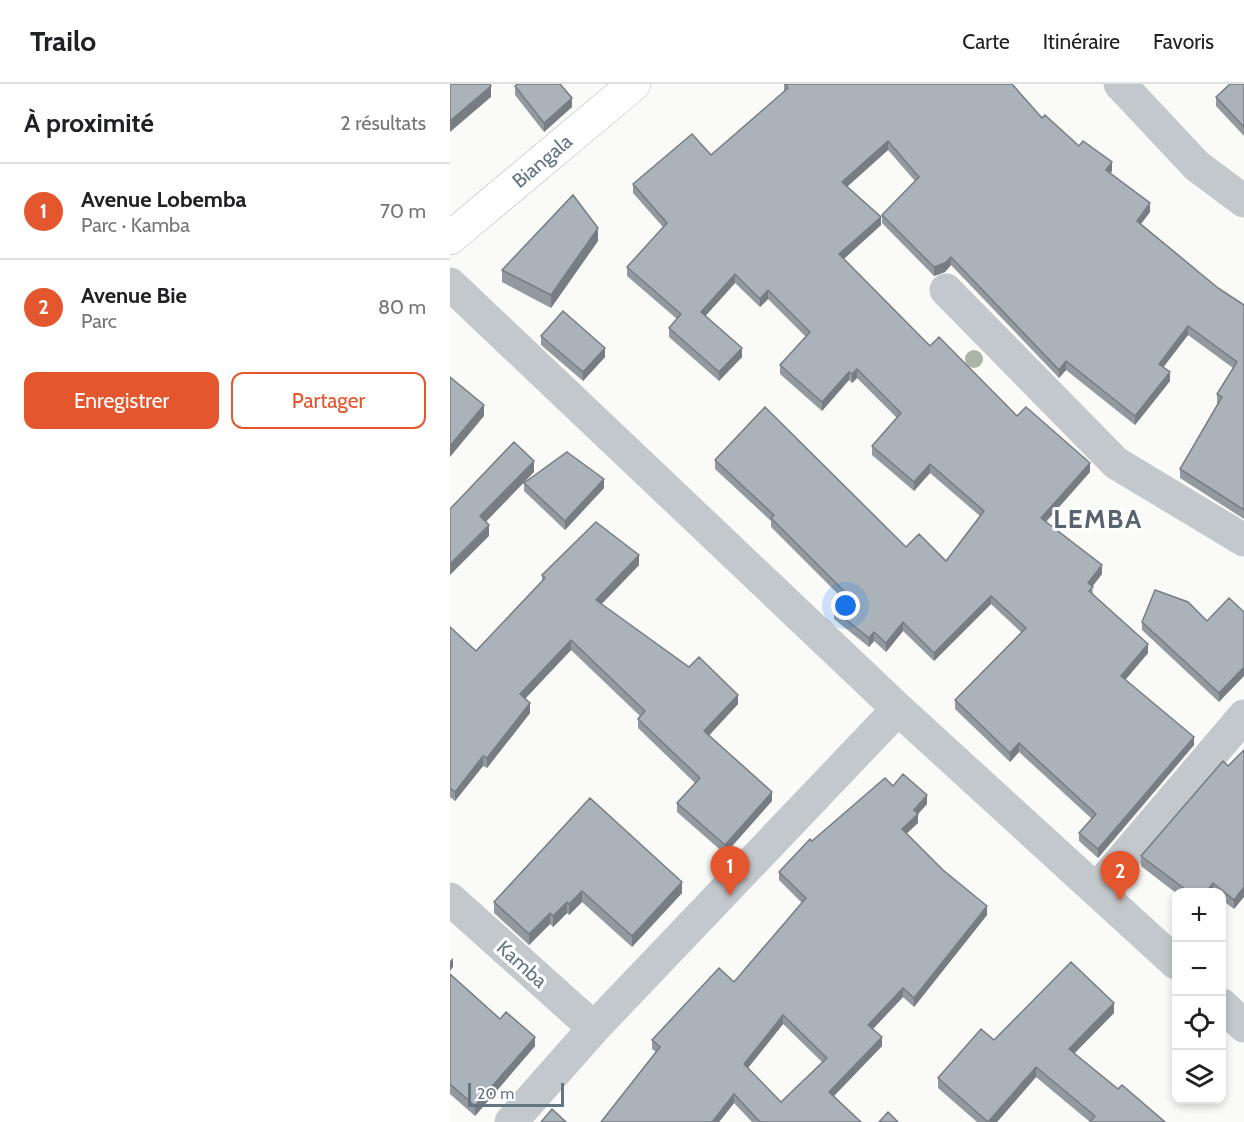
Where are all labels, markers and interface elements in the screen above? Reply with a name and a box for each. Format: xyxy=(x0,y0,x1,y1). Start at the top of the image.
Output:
text: Trailo xyxy=(30,24,96,58)
text: Carte xyxy=(962,29,1010,54)
text: Itinéraire xyxy=(1043,29,1120,54)
text: Favoris xyxy=(1153,29,1214,54)
text: À proximité xyxy=(24,107,154,139)
text: 2 résultats xyxy=(340,111,426,135)
street label: Biangala xyxy=(507,129,577,193)
text: Avenue Lobemba xyxy=(81,186,246,213)
text: 1 xyxy=(40,199,47,223)
text: 70 m xyxy=(380,199,426,223)
text: Parc · Kamba xyxy=(81,213,190,237)
text: Avenue Bie xyxy=(81,282,187,309)
text: 2 xyxy=(38,295,49,319)
text: 80 m xyxy=(378,295,426,319)
text: Parc xyxy=(81,309,117,333)
button: Enregistrer xyxy=(24,372,219,429)
button: Partager xyxy=(231,372,426,429)
district label: LEMBA xyxy=(1053,503,1143,535)
your location xyxy=(831,591,860,620)
pin: 1 xyxy=(710,846,750,896)
pin: 2 xyxy=(1100,852,1140,901)
map controls xyxy=(1172,888,1226,1104)
button: + xyxy=(1172,888,1226,942)
street label: Kamba xyxy=(492,935,552,993)
button: − xyxy=(1172,942,1226,996)
button: locate xyxy=(1172,996,1226,1050)
button: layers xyxy=(1172,1050,1226,1104)
scale bar xyxy=(468,1080,564,1108)
text: 20 m xyxy=(477,1084,514,1103)

